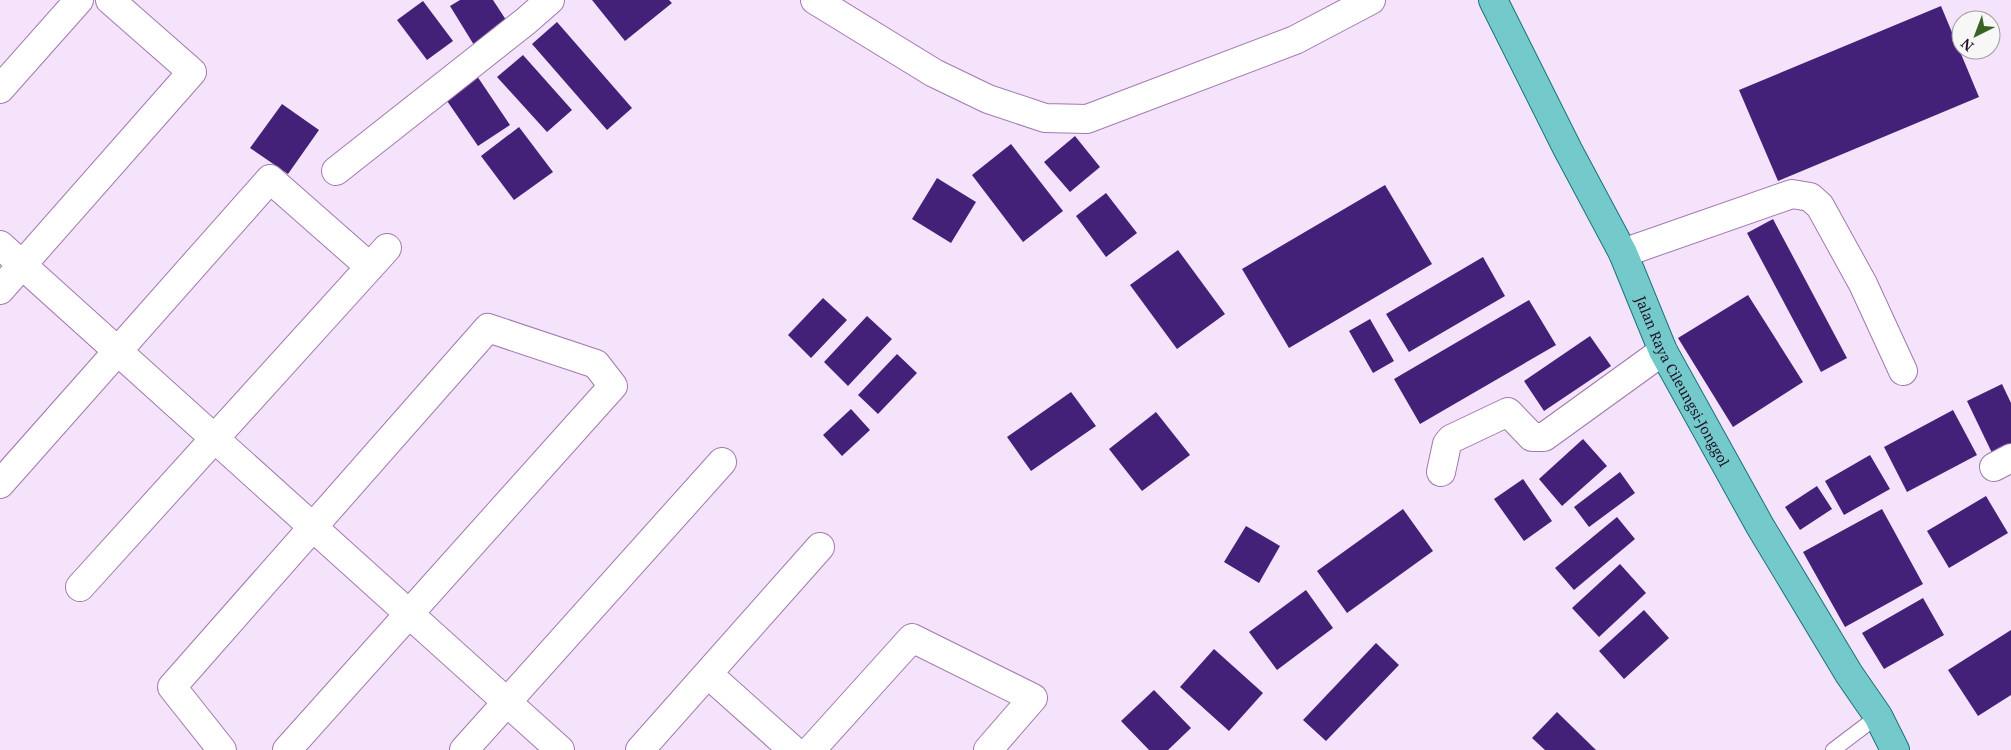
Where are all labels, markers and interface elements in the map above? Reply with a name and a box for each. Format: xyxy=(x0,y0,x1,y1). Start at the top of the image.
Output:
north arrow xyxy=(1951,10,2001,60)
text: N xyxy=(1957,34,1977,56)
street label: Jalan Raya Cileungsi-Jonggol xyxy=(1632,292,1735,470)

